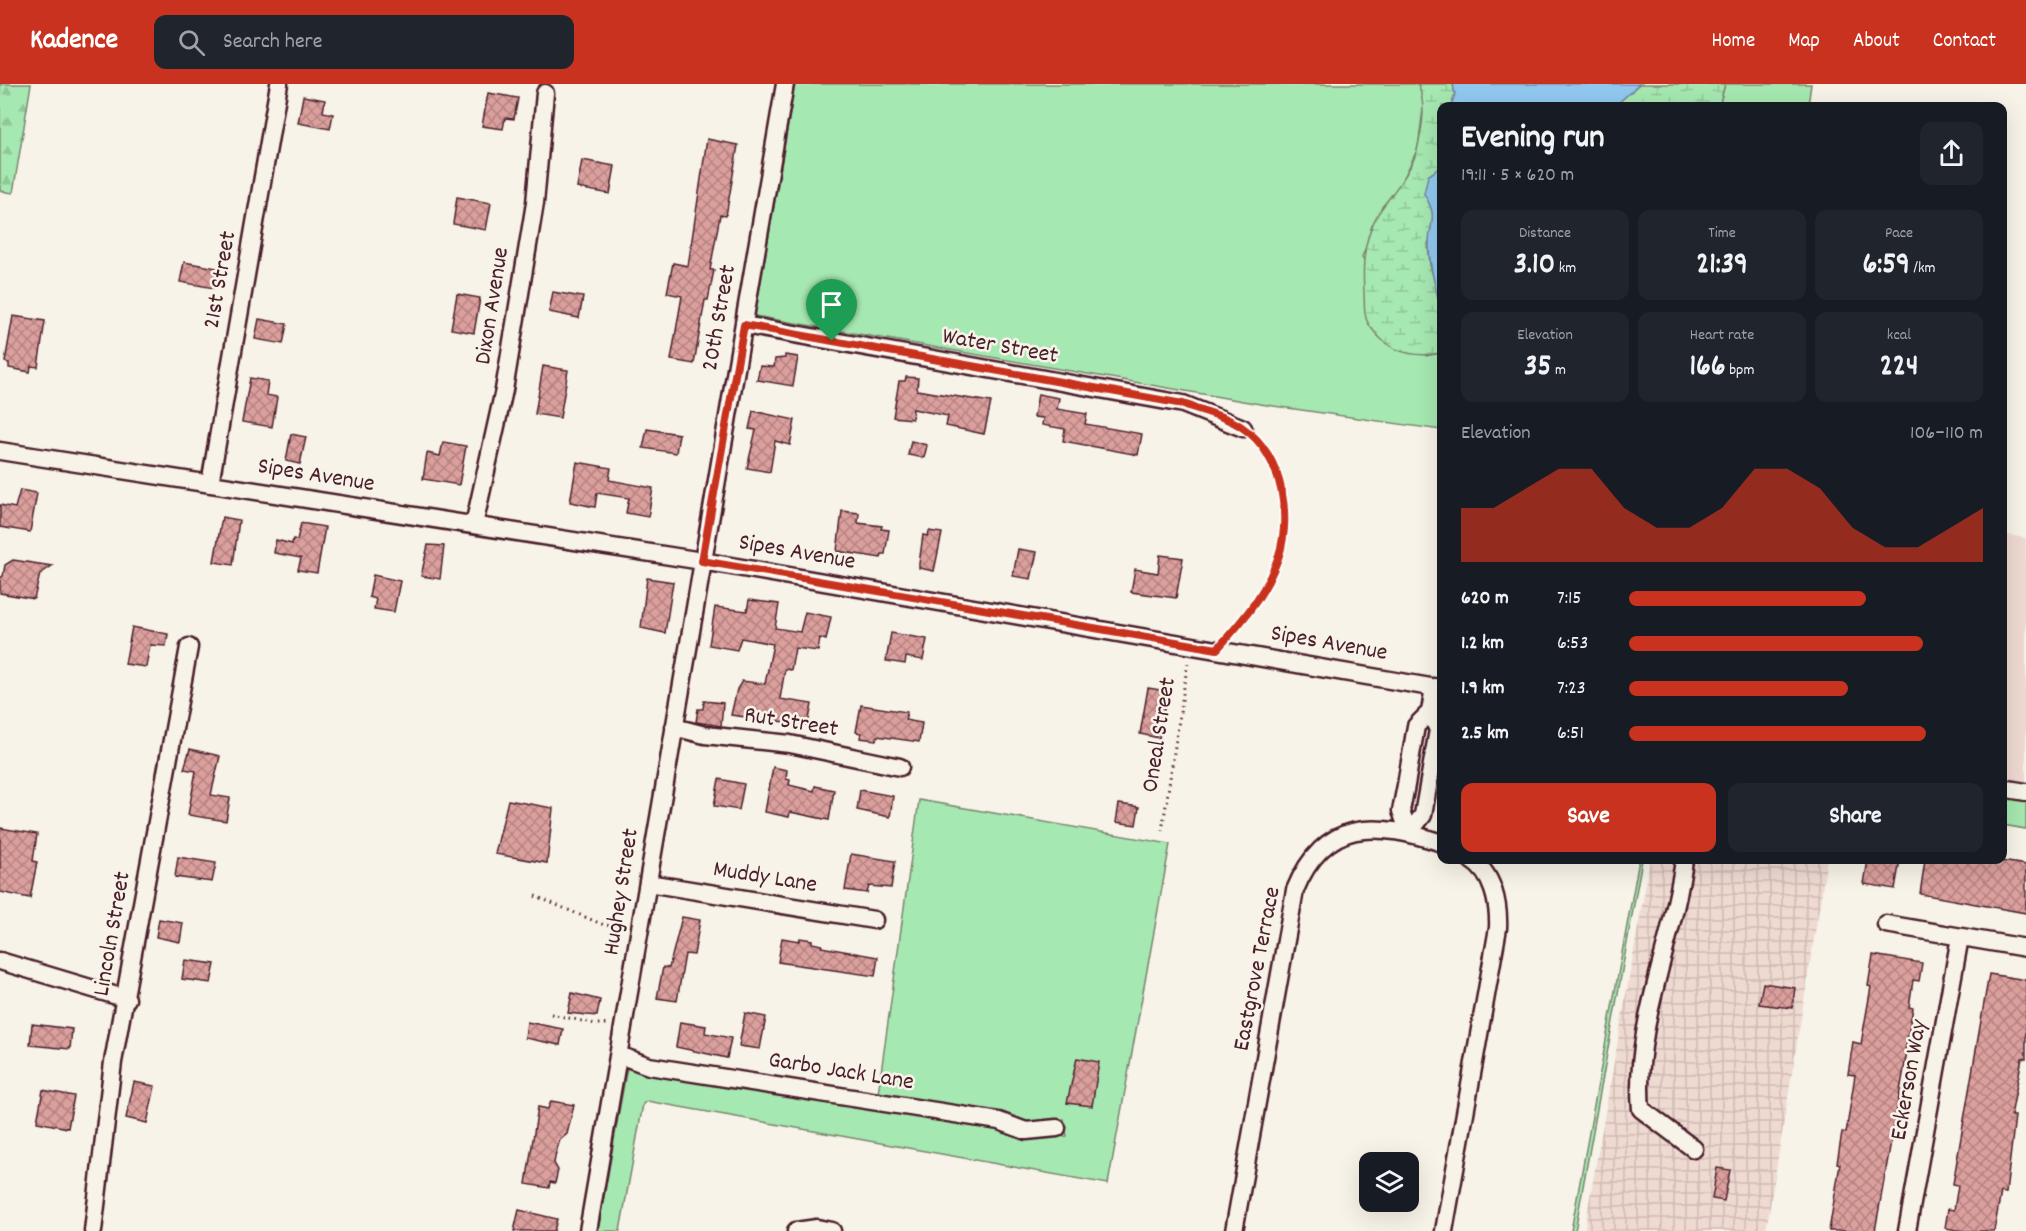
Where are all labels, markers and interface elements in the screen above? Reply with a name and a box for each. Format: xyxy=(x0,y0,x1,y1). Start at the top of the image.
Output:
search box xyxy=(154,15,574,69)
text: Kadence xyxy=(30,22,118,62)
icon: search xyxy=(175,26,208,59)
text: Search here xyxy=(223,27,322,58)
text: Home xyxy=(1711,27,1755,57)
text: Map xyxy=(1788,27,1820,57)
text: About xyxy=(1853,27,1900,57)
text: Contact xyxy=(1933,27,1996,57)
text: Evening run xyxy=(1461,116,1605,163)
button: share xyxy=(1920,122,1983,185)
text: 19:11 · 5 × 620 m xyxy=(1461,162,1574,190)
text: Distance xyxy=(1519,222,1571,245)
text: Time xyxy=(1708,222,1736,245)
text: Pace xyxy=(1885,222,1913,245)
street label: 21st Street xyxy=(196,228,246,331)
street label: Dixon Avenue xyxy=(467,245,519,367)
text: 3.10 xyxy=(1514,245,1555,288)
text: 21:39 xyxy=(1696,245,1748,288)
text: 6:59 xyxy=(1862,245,1910,288)
text: km xyxy=(1555,257,1576,280)
text: /km xyxy=(1910,257,1936,280)
street label: 20th Street xyxy=(694,262,746,374)
pin xyxy=(806,279,857,341)
icon: arrive xyxy=(815,288,848,321)
street label: Water Street xyxy=(939,320,1061,374)
text: Elevation xyxy=(1517,324,1573,347)
text: Heart rate xyxy=(1690,324,1754,347)
text: kcal xyxy=(1887,324,1911,347)
text: 35 xyxy=(1524,347,1551,390)
text: 166 xyxy=(1690,347,1726,390)
text: 224 xyxy=(1880,347,1918,390)
text: m xyxy=(1551,359,1566,382)
text: bpm xyxy=(1726,359,1754,382)
text: Elevation xyxy=(1461,420,1531,448)
text: 106–110 m xyxy=(1910,420,1983,448)
street label: Sipes Avenue xyxy=(255,450,377,502)
street label: Sipes Avenue xyxy=(736,526,858,580)
text: 620 m xyxy=(1461,585,1509,613)
text: 7:15 xyxy=(1557,585,1582,613)
street label: Sipes Avenue xyxy=(1268,617,1390,671)
text: 1.2 km xyxy=(1461,630,1504,658)
text: 6:53 xyxy=(1557,630,1588,658)
street label: Oneal Street xyxy=(1134,675,1186,795)
text: 1.9 km xyxy=(1461,675,1504,703)
text: 7:23 xyxy=(1557,675,1586,703)
street label: Rut Street xyxy=(742,699,841,747)
text: 2.5 km xyxy=(1461,720,1509,748)
text: 6:51 xyxy=(1557,720,1584,748)
button: Save xyxy=(1461,783,1716,852)
button: Share xyxy=(1728,783,1983,852)
street label: Hughey Street xyxy=(595,826,649,958)
street label: Muddy Lane xyxy=(711,853,819,903)
street label: Lincoln Street xyxy=(85,869,141,999)
street label: Eastgrove Terrace xyxy=(1225,884,1291,1054)
street label: Eckerson Way xyxy=(1883,1016,1938,1143)
street label: Garbo Jack Lane xyxy=(766,1044,916,1100)
map controls xyxy=(1359,1152,1419,1212)
button: layers xyxy=(1359,1152,1419,1212)

